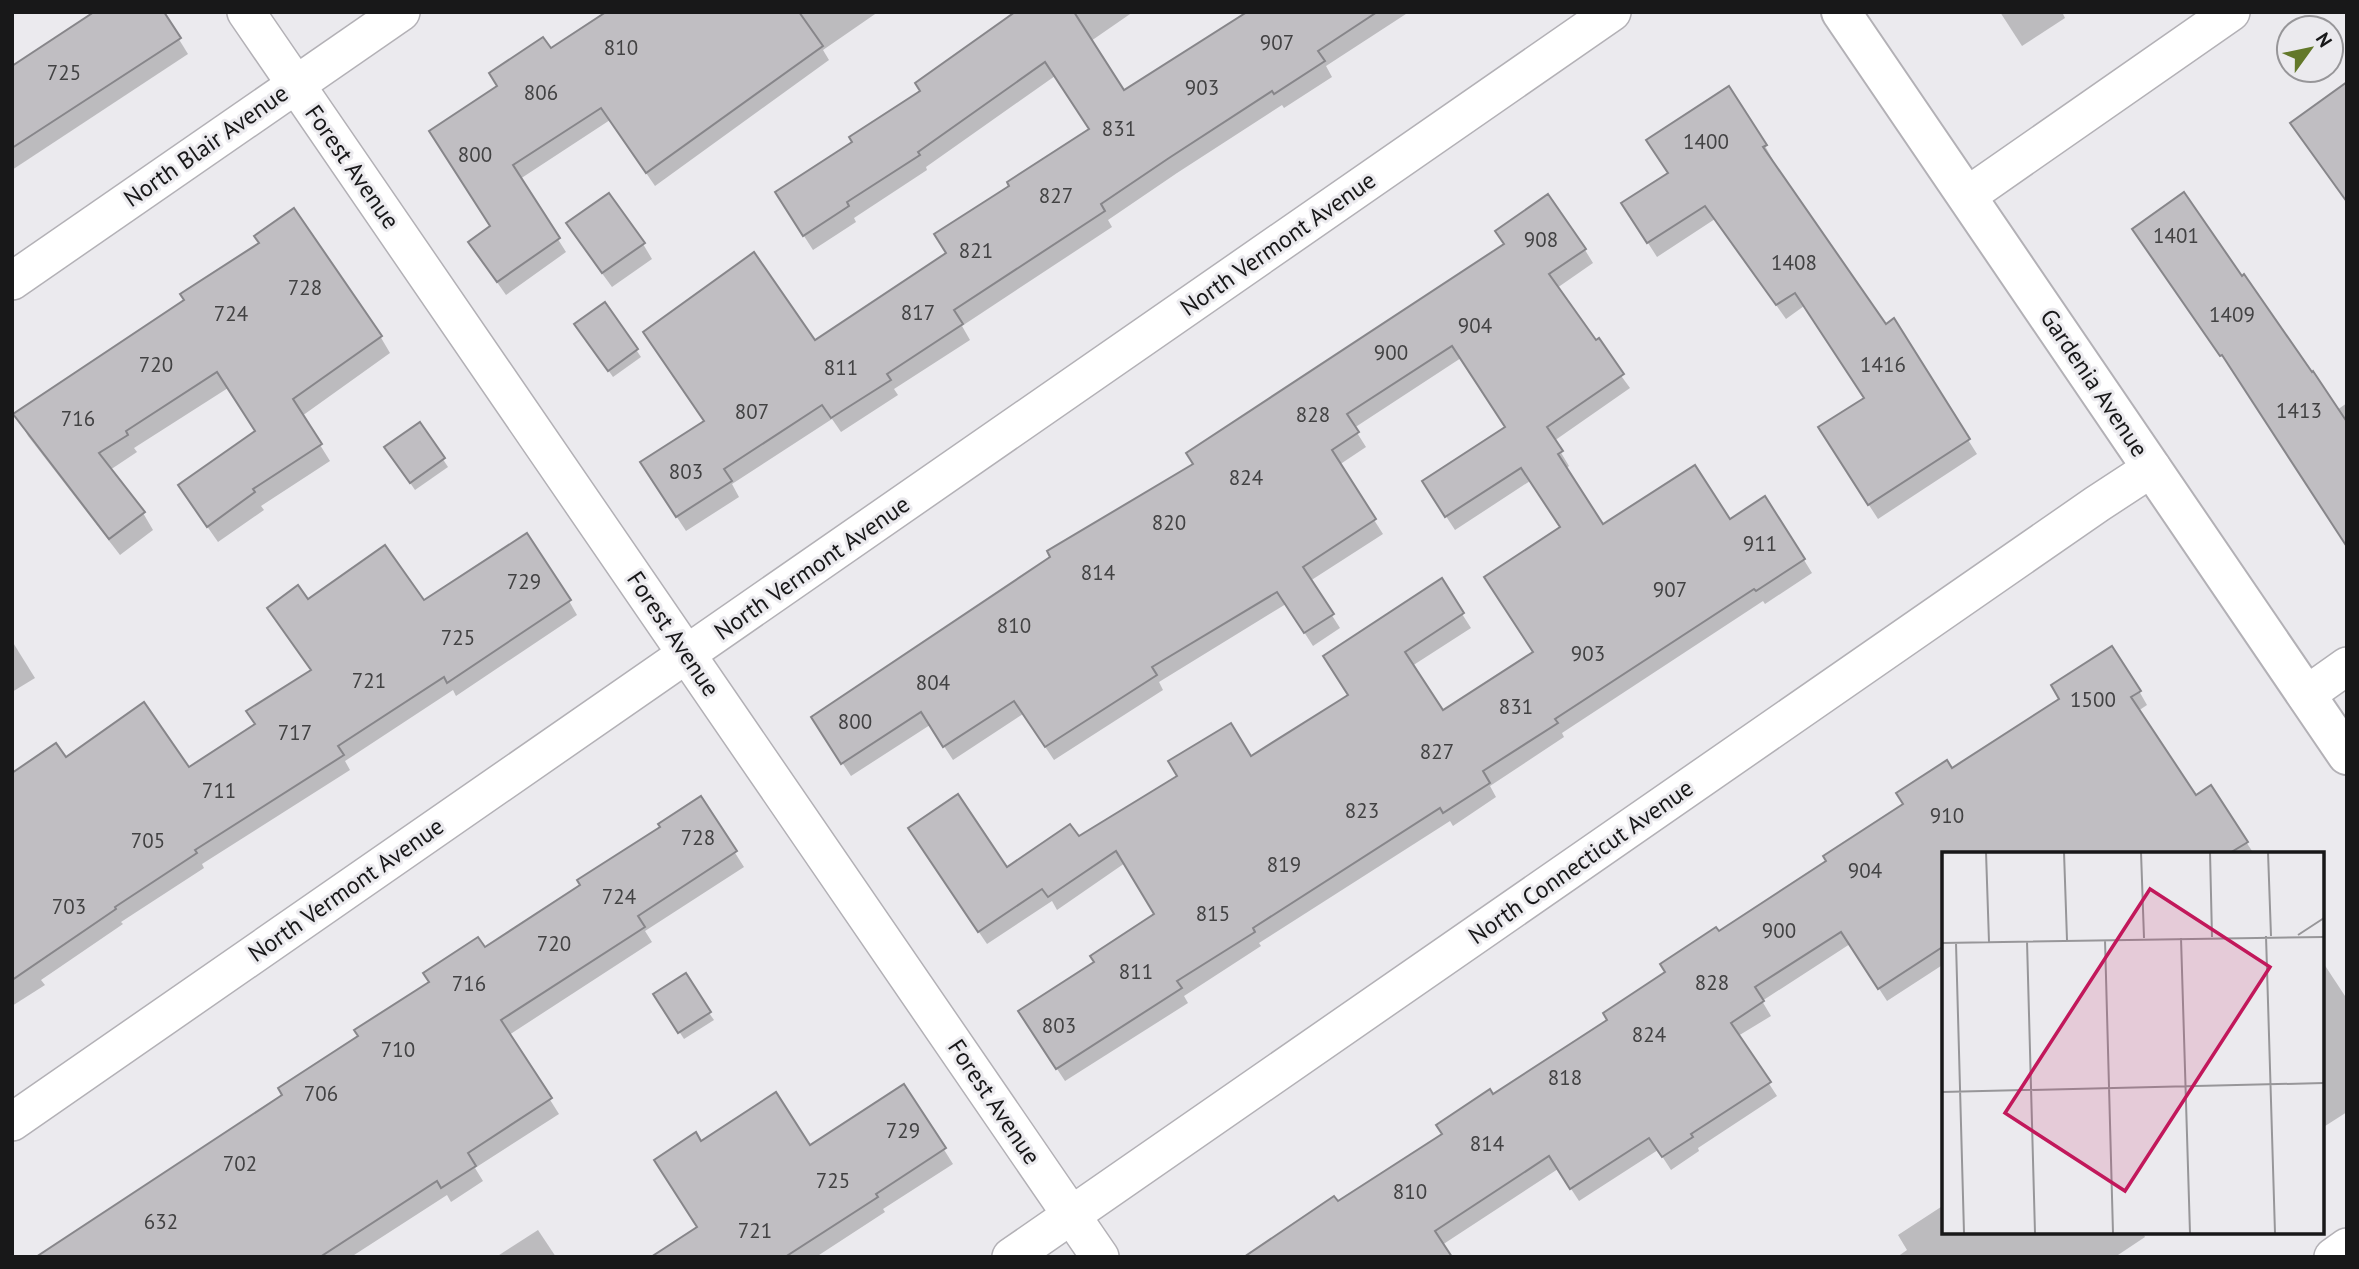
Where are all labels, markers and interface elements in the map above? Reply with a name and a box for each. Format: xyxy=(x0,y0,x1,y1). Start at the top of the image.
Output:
north arrow xyxy=(2275,14,2345,84)
text: N xyxy=(2311,28,2338,52)
house number: 907 xyxy=(1260,29,1294,56)
house number: 810 xyxy=(604,34,638,61)
house number: 725 xyxy=(47,59,81,86)
house number: 903 xyxy=(1185,74,1219,101)
street label: North Blair Avenue xyxy=(117,77,294,214)
house number: 806 xyxy=(524,79,558,106)
street label: Forest Avenue xyxy=(298,99,407,235)
house number: 831 xyxy=(1102,115,1136,142)
house number: 1400 xyxy=(1683,128,1729,155)
house number: 800 xyxy=(458,141,492,168)
street label: North Vermont Avenue xyxy=(1174,164,1381,323)
house number: 827 xyxy=(1039,182,1073,209)
house number: 1401 xyxy=(2153,222,2199,249)
house number: 908 xyxy=(1524,226,1558,253)
house number: 821 xyxy=(959,237,993,264)
house number: 1408 xyxy=(1771,249,1817,276)
house number: 728 xyxy=(288,274,322,301)
house number: 817 xyxy=(901,299,935,326)
house number: 724 xyxy=(214,300,248,327)
house number: 1409 xyxy=(2209,301,2255,328)
street label: Gardenia Avenue xyxy=(2033,303,2155,463)
house number: 904 xyxy=(1458,312,1492,339)
house number: 900 xyxy=(1374,339,1408,366)
house number: 720 xyxy=(139,351,173,378)
house number: 1416 xyxy=(1860,351,1906,378)
house number: 811 xyxy=(824,354,858,381)
house number: 1413 xyxy=(2276,397,2322,424)
house number: 807 xyxy=(735,398,769,425)
house number: 828 xyxy=(1296,401,1330,428)
house number: 716 xyxy=(61,405,95,432)
house number: 803 xyxy=(669,458,703,485)
house number: 824 xyxy=(1229,464,1263,491)
street label: North Vermont Avenue xyxy=(708,488,915,647)
house number: 820 xyxy=(1152,509,1186,536)
house number: 911 xyxy=(1743,530,1777,557)
house number: 814 xyxy=(1081,559,1115,586)
street label: Forest Avenue xyxy=(620,565,727,702)
house number: 729 xyxy=(507,568,541,595)
house number: 907 xyxy=(1653,576,1687,603)
house number: 810 xyxy=(997,612,1031,639)
house number: 725 xyxy=(441,624,475,651)
house number: 903 xyxy=(1571,640,1605,667)
house number: 721 xyxy=(352,667,386,694)
house number: 804 xyxy=(916,669,950,696)
house number: 1500 xyxy=(2070,686,2116,713)
house number: 831 xyxy=(1499,693,1533,720)
house number: 800 xyxy=(838,708,872,735)
house number: 717 xyxy=(278,719,312,746)
house number: 827 xyxy=(1420,738,1454,765)
street label: North Connecticut Avenue xyxy=(1462,772,1699,951)
house number: 711 xyxy=(202,777,236,804)
house number: 823 xyxy=(1345,797,1379,824)
house number: 910 xyxy=(1930,802,1964,829)
street label: North Vermont Avenue xyxy=(242,810,449,969)
house number: 728 xyxy=(681,824,715,851)
house number: 705 xyxy=(131,827,165,854)
house number: 819 xyxy=(1267,851,1301,878)
inset map xyxy=(1942,852,2324,1234)
house number: 904 xyxy=(1848,857,1882,884)
house number: 724 xyxy=(602,883,636,910)
house number: 703 xyxy=(52,893,86,920)
house number: 815 xyxy=(1196,900,1230,927)
house number: 900 xyxy=(1762,917,1796,944)
house number: 720 xyxy=(537,930,571,957)
house number: 811 xyxy=(1119,958,1153,985)
house number: 828 xyxy=(1695,969,1729,996)
house number: 716 xyxy=(452,970,486,997)
house number: 803 xyxy=(1042,1012,1076,1039)
house number: 824 xyxy=(1632,1021,1666,1048)
street label: Forest Avenue xyxy=(941,1033,1048,1170)
house number: 710 xyxy=(381,1036,415,1063)
house number: 818 xyxy=(1548,1064,1582,1091)
house number: 706 xyxy=(304,1080,338,1107)
house number: 729 xyxy=(886,1117,920,1144)
house number: 814 xyxy=(1470,1130,1504,1157)
house number: 702 xyxy=(223,1150,257,1177)
house number: 725 xyxy=(816,1167,850,1194)
house number: 810 xyxy=(1393,1178,1427,1205)
house number: 632 xyxy=(144,1208,178,1235)
house number: 721 xyxy=(738,1217,772,1244)

